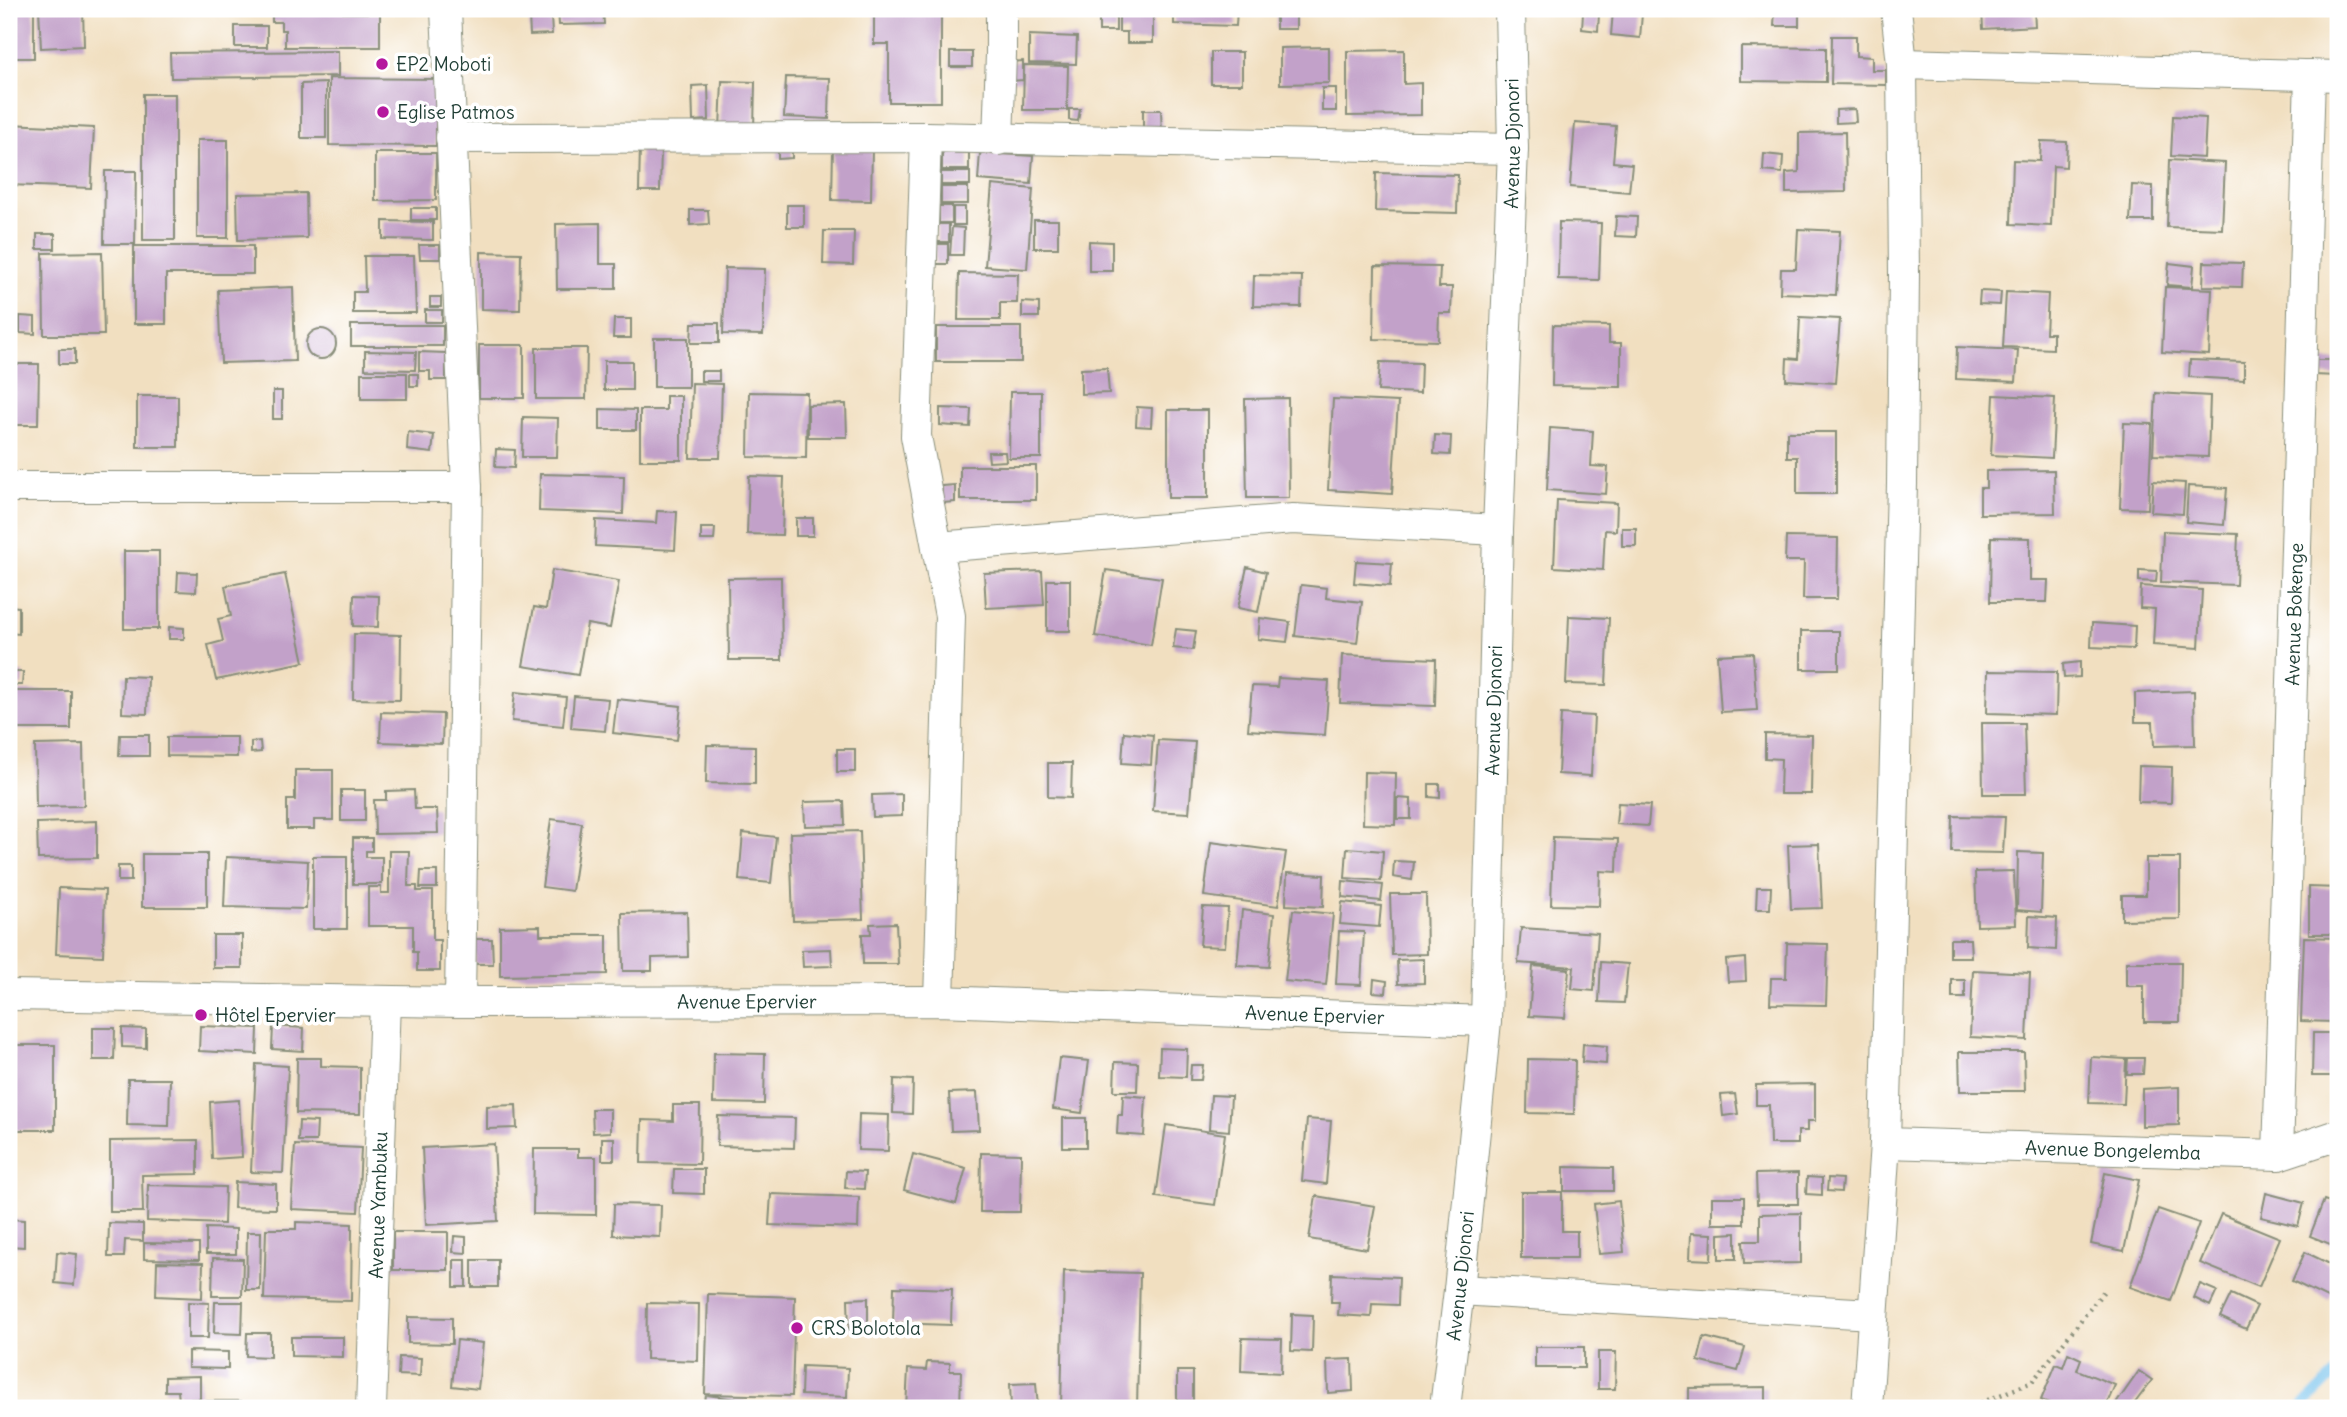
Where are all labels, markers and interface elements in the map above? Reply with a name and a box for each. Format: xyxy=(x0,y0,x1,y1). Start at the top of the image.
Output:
place label: EP2 Moboti xyxy=(396,52,491,76)
marker: EP2 Moboti xyxy=(374,56,390,72)
street label: Avenue Djonori xyxy=(1499,78,1525,209)
place label: Eglise Patmos xyxy=(397,100,515,124)
marker: Eglise Patmos xyxy=(375,104,391,120)
street label: Avenue Bokenge xyxy=(2280,542,2308,686)
street label: Avenue Djonori xyxy=(1480,645,1507,776)
street label: Avenue Epervier xyxy=(677,989,817,1014)
street label: Avenue Epervier xyxy=(1244,1000,1385,1029)
place label: Hôtel Epervier xyxy=(215,1003,336,1027)
marker: Hôtel Epervier xyxy=(193,1007,209,1023)
street label: Avenue Yambuku xyxy=(363,1131,393,1279)
street label: Avenue Bongelemba xyxy=(2025,1135,2201,1165)
street label: Avenue Djonori xyxy=(1441,1210,1479,1342)
place label: CRS Bolotola xyxy=(811,1316,921,1340)
marker: CRS Bolotola xyxy=(789,1320,805,1336)

